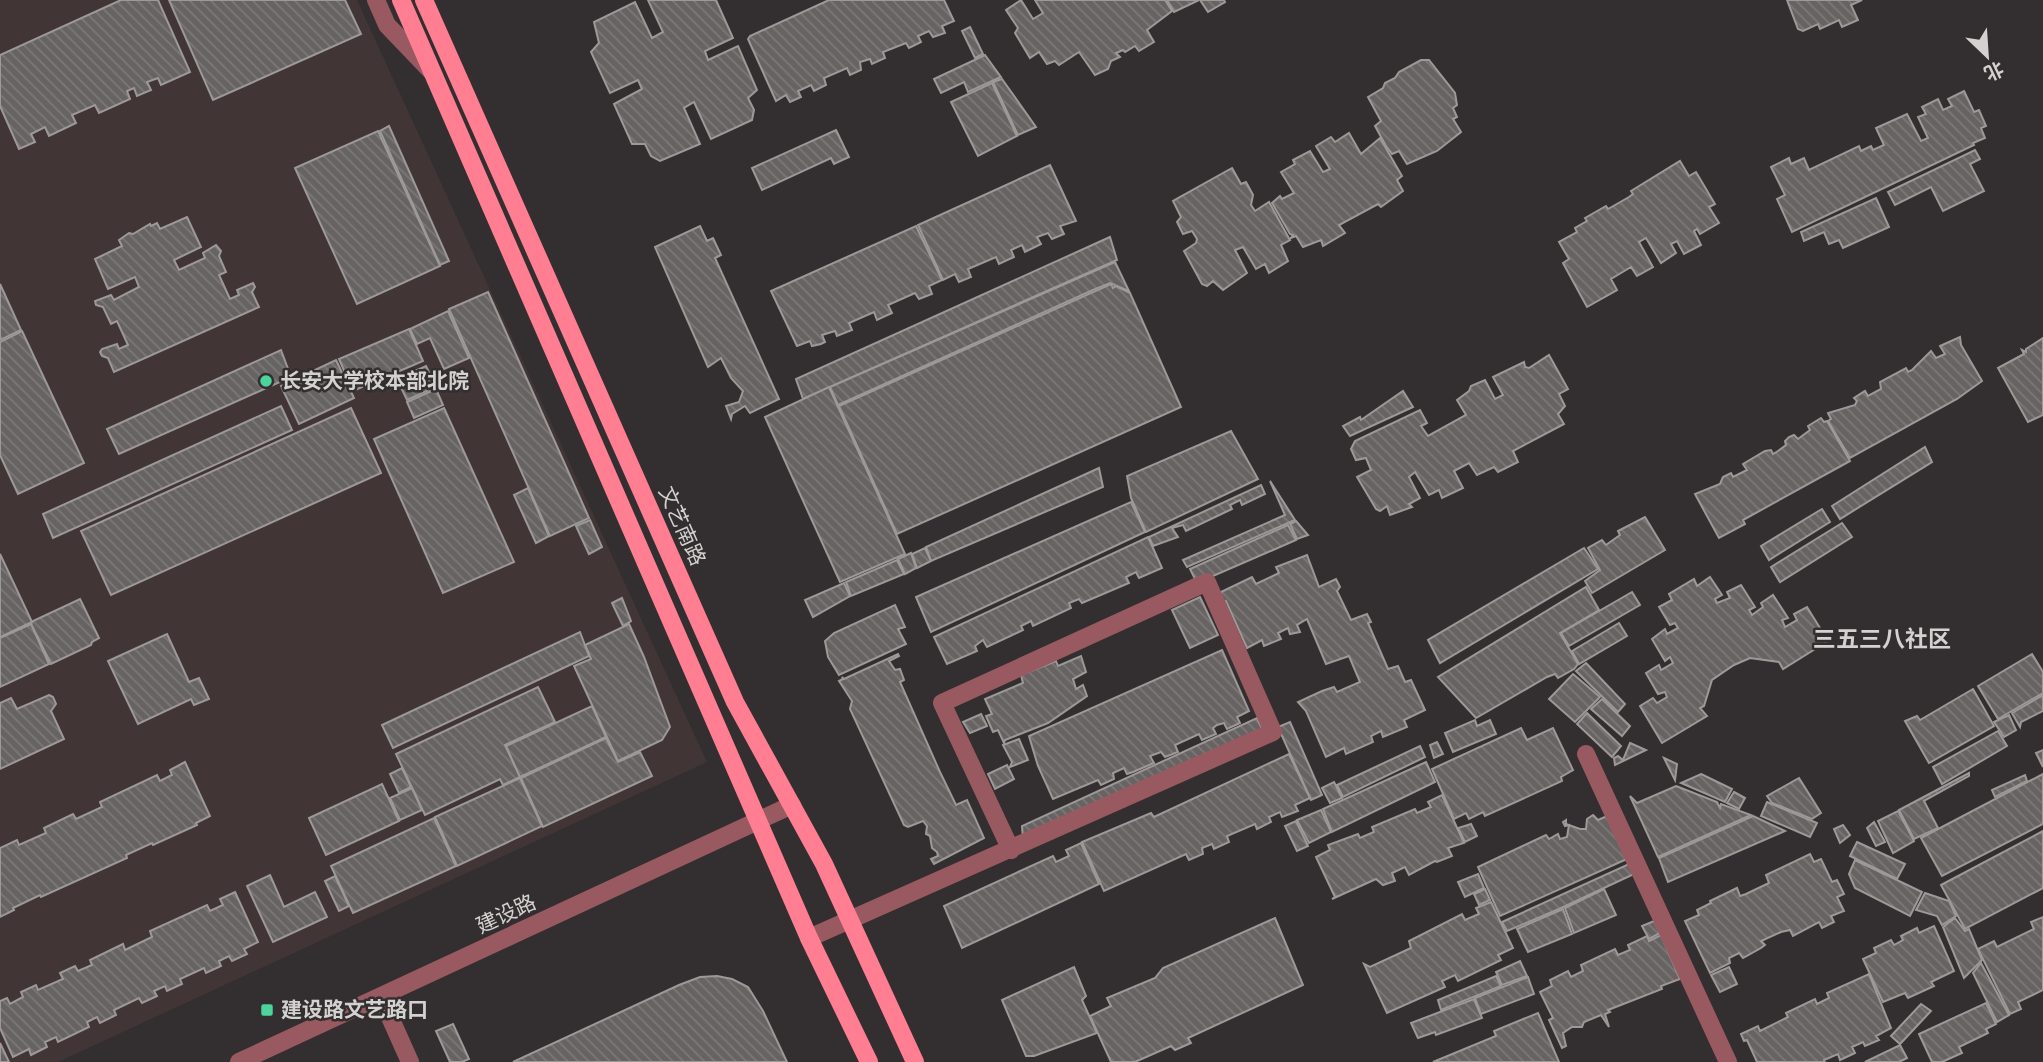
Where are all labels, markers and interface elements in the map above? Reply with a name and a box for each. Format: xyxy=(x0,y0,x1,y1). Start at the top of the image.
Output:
north arrow xyxy=(1952,21,2022,91)
text: 北 xyxy=(1981,57,2008,86)
place label: 长安大学校本部北院 xyxy=(280,367,469,393)
marker: 长安大学校本部北院 xyxy=(258,373,274,389)
street label: 文艺南路 xyxy=(654,482,712,569)
district label: 三五三八社区 xyxy=(1813,624,1951,652)
street label: 建设路 xyxy=(472,888,540,938)
place label: 建设路文艺路口 xyxy=(281,996,428,1022)
marker: 建设路文艺路口 xyxy=(259,1002,275,1018)

